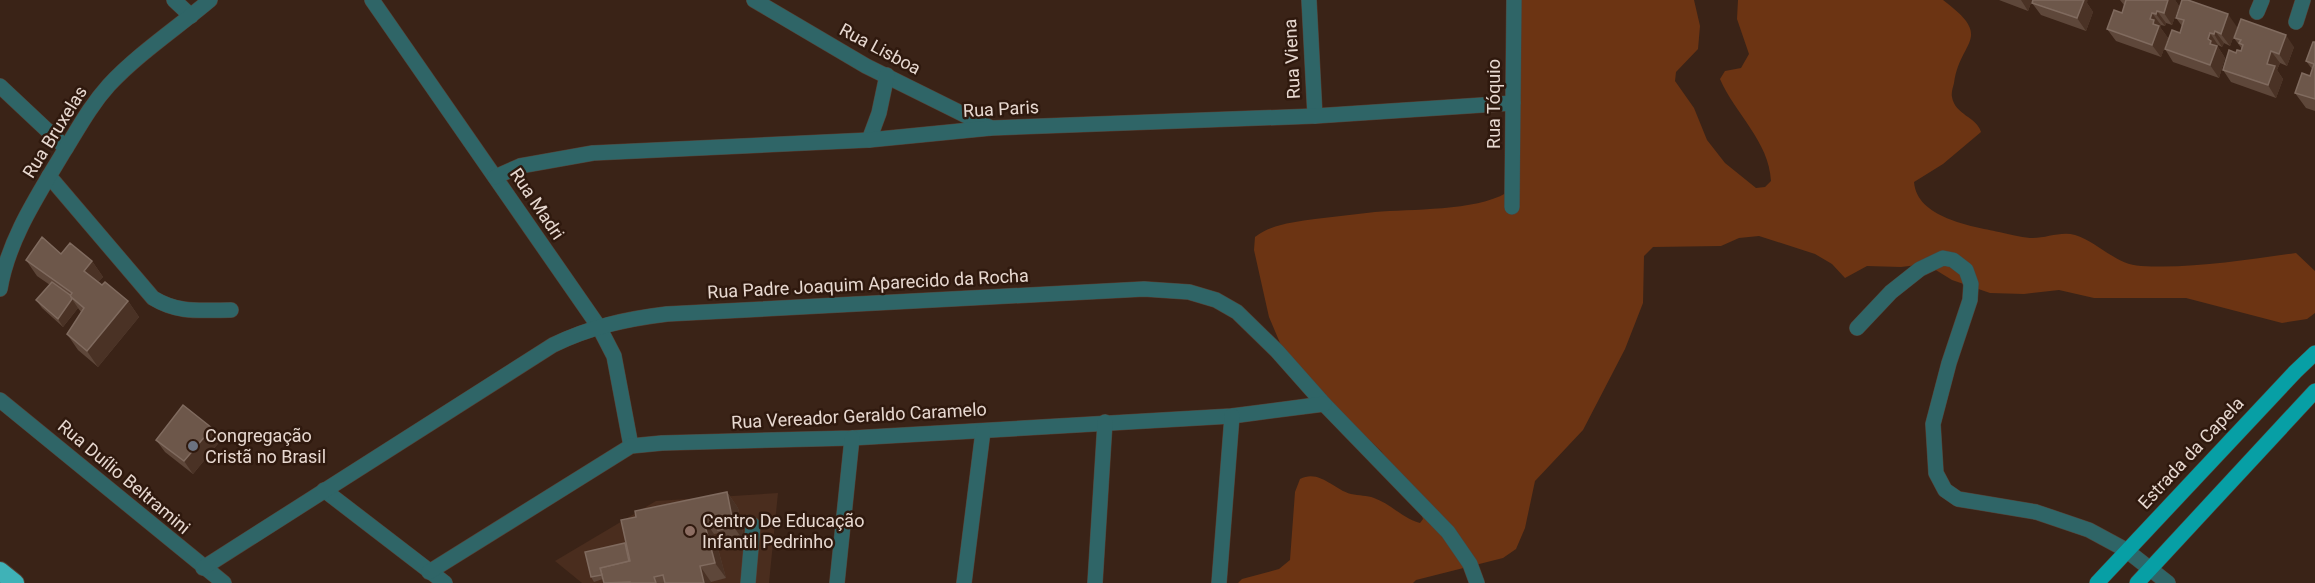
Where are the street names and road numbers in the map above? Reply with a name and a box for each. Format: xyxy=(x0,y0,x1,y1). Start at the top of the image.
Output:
street label: Rua Lisboa xyxy=(836,18,924,79)
street label: Rua Viena xyxy=(1279,18,1304,100)
street label: Rua Tóquio xyxy=(1483,59,1504,149)
street label: Rua Bruxelas xyxy=(18,82,91,182)
street label: Rua Paris xyxy=(962,96,1040,121)
street label: Rua Madri xyxy=(506,164,569,243)
street label: Rua Padre Joaquim Aparecido da Rocha xyxy=(707,265,1029,302)
street label: Estrada da Capela xyxy=(2133,392,2248,513)
street label: Rua Vereador Geraldo Caramelo xyxy=(731,398,987,433)
street label: Rua Duílio Beltramini xyxy=(54,415,195,538)

